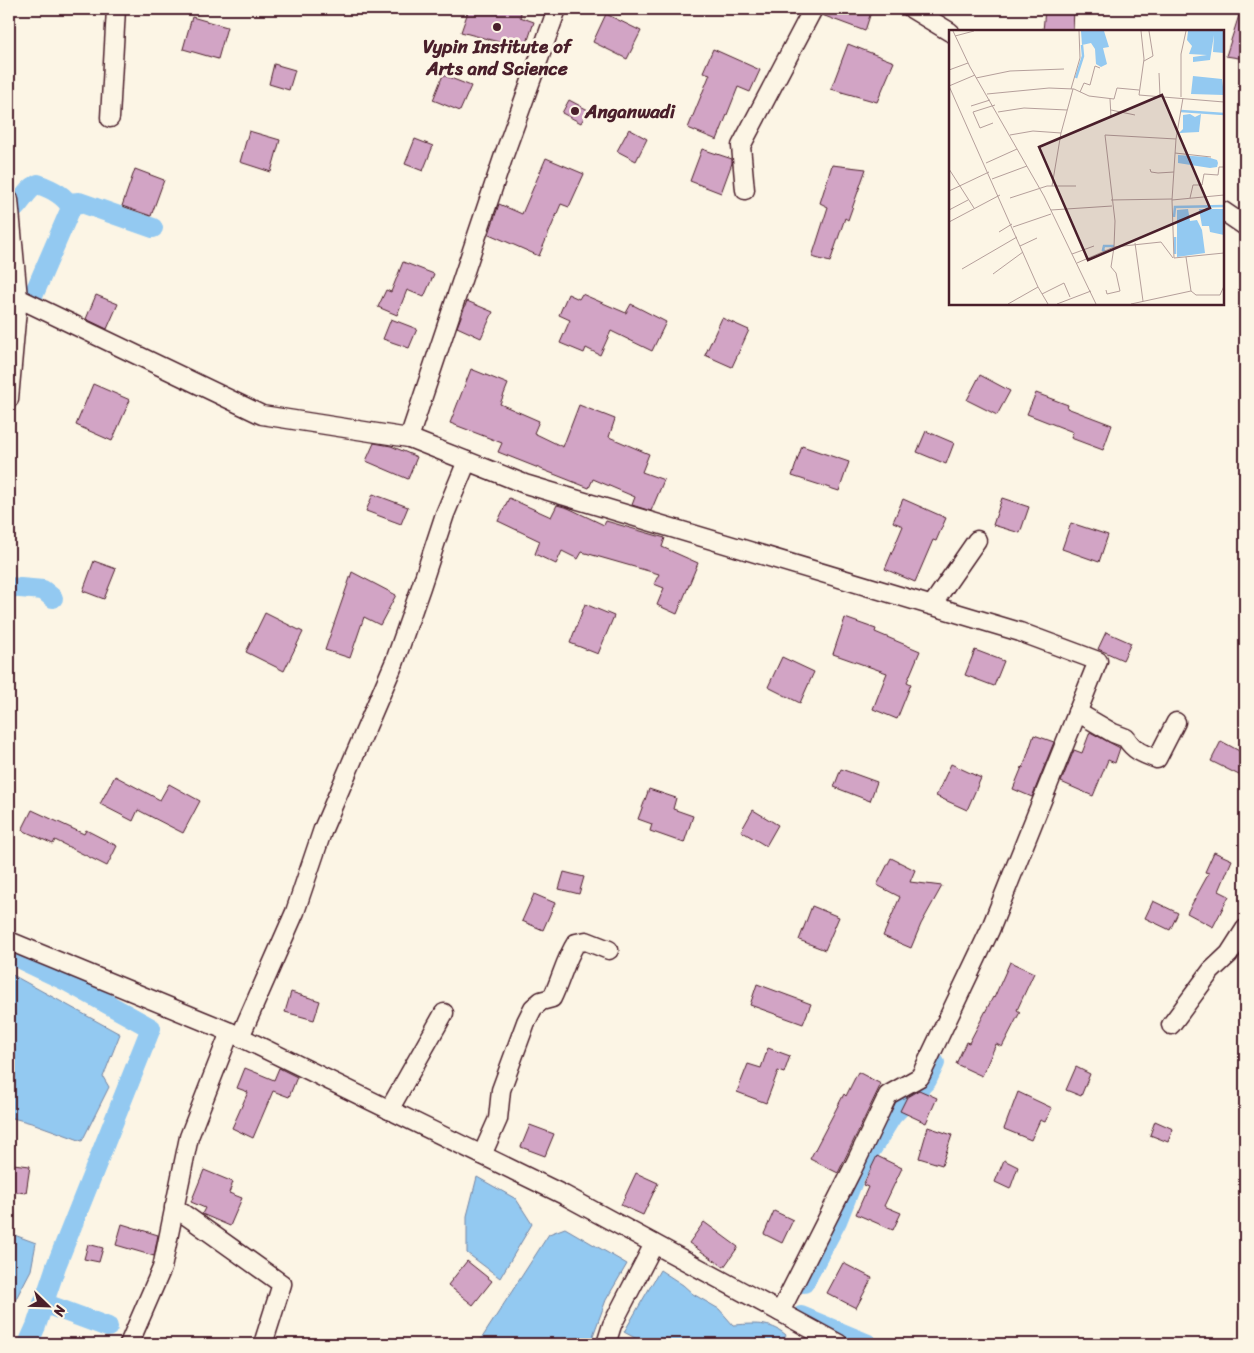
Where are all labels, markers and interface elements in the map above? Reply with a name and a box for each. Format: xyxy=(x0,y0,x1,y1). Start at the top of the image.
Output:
marker: Vypin Institute of Arts and Science xyxy=(491,21,503,33)
place label: Vypin Institute of Arts and Science xyxy=(423,30,574,85)
inset map xyxy=(949,30,1224,305)
place label: Anganwadi xyxy=(584,95,676,128)
marker: Anganwadi xyxy=(569,105,581,117)
north arrow xyxy=(22,1280,72,1330)
text: N xyxy=(46,1301,73,1321)

